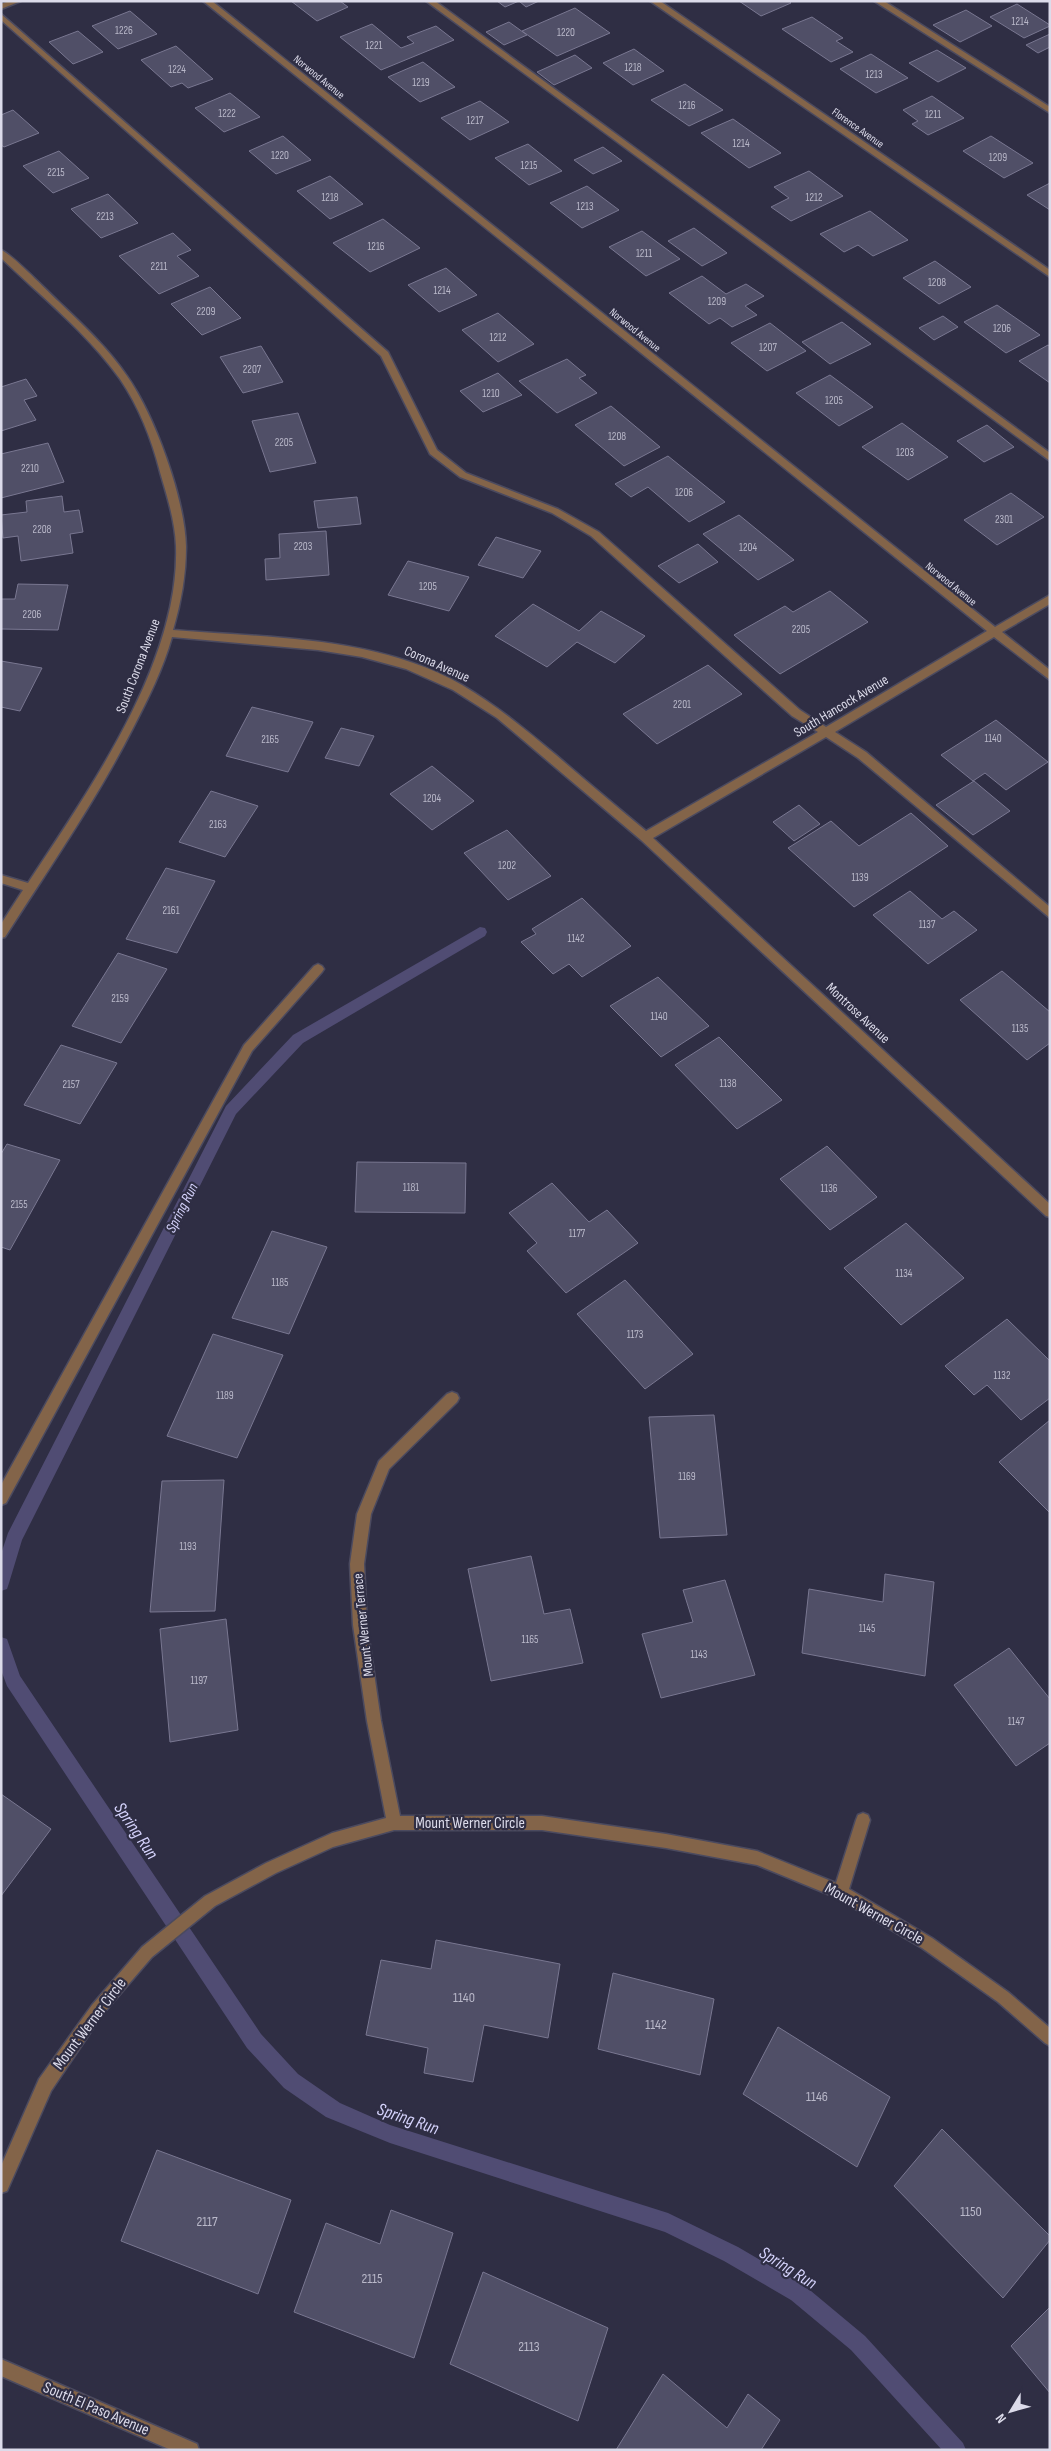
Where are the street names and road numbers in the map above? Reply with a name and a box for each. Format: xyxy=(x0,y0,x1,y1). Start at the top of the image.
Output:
street label: Norwood Avenue xyxy=(291,52,347,102)
street label: Florence Avenue xyxy=(830,105,886,151)
street label: Norwood Avenue xyxy=(607,305,663,355)
street label: Norwood Avenue xyxy=(923,559,979,609)
street label: South Corona Avenue xyxy=(112,616,164,716)
street label: Corona Avenue xyxy=(402,642,472,686)
street label: South Hancock Avenue xyxy=(791,671,891,741)
street label: Montrose Avenue xyxy=(823,979,893,1047)
street label: Mount Werner Terrace xyxy=(349,1573,377,1677)
street label: Mount Werner Circle xyxy=(415,1814,525,1833)
street label: Mount Werner Circle xyxy=(821,1879,927,1949)
street label: Mount Werner Circle xyxy=(49,1974,131,2074)
street label: South El Paso Avenue xyxy=(40,2378,152,2440)

